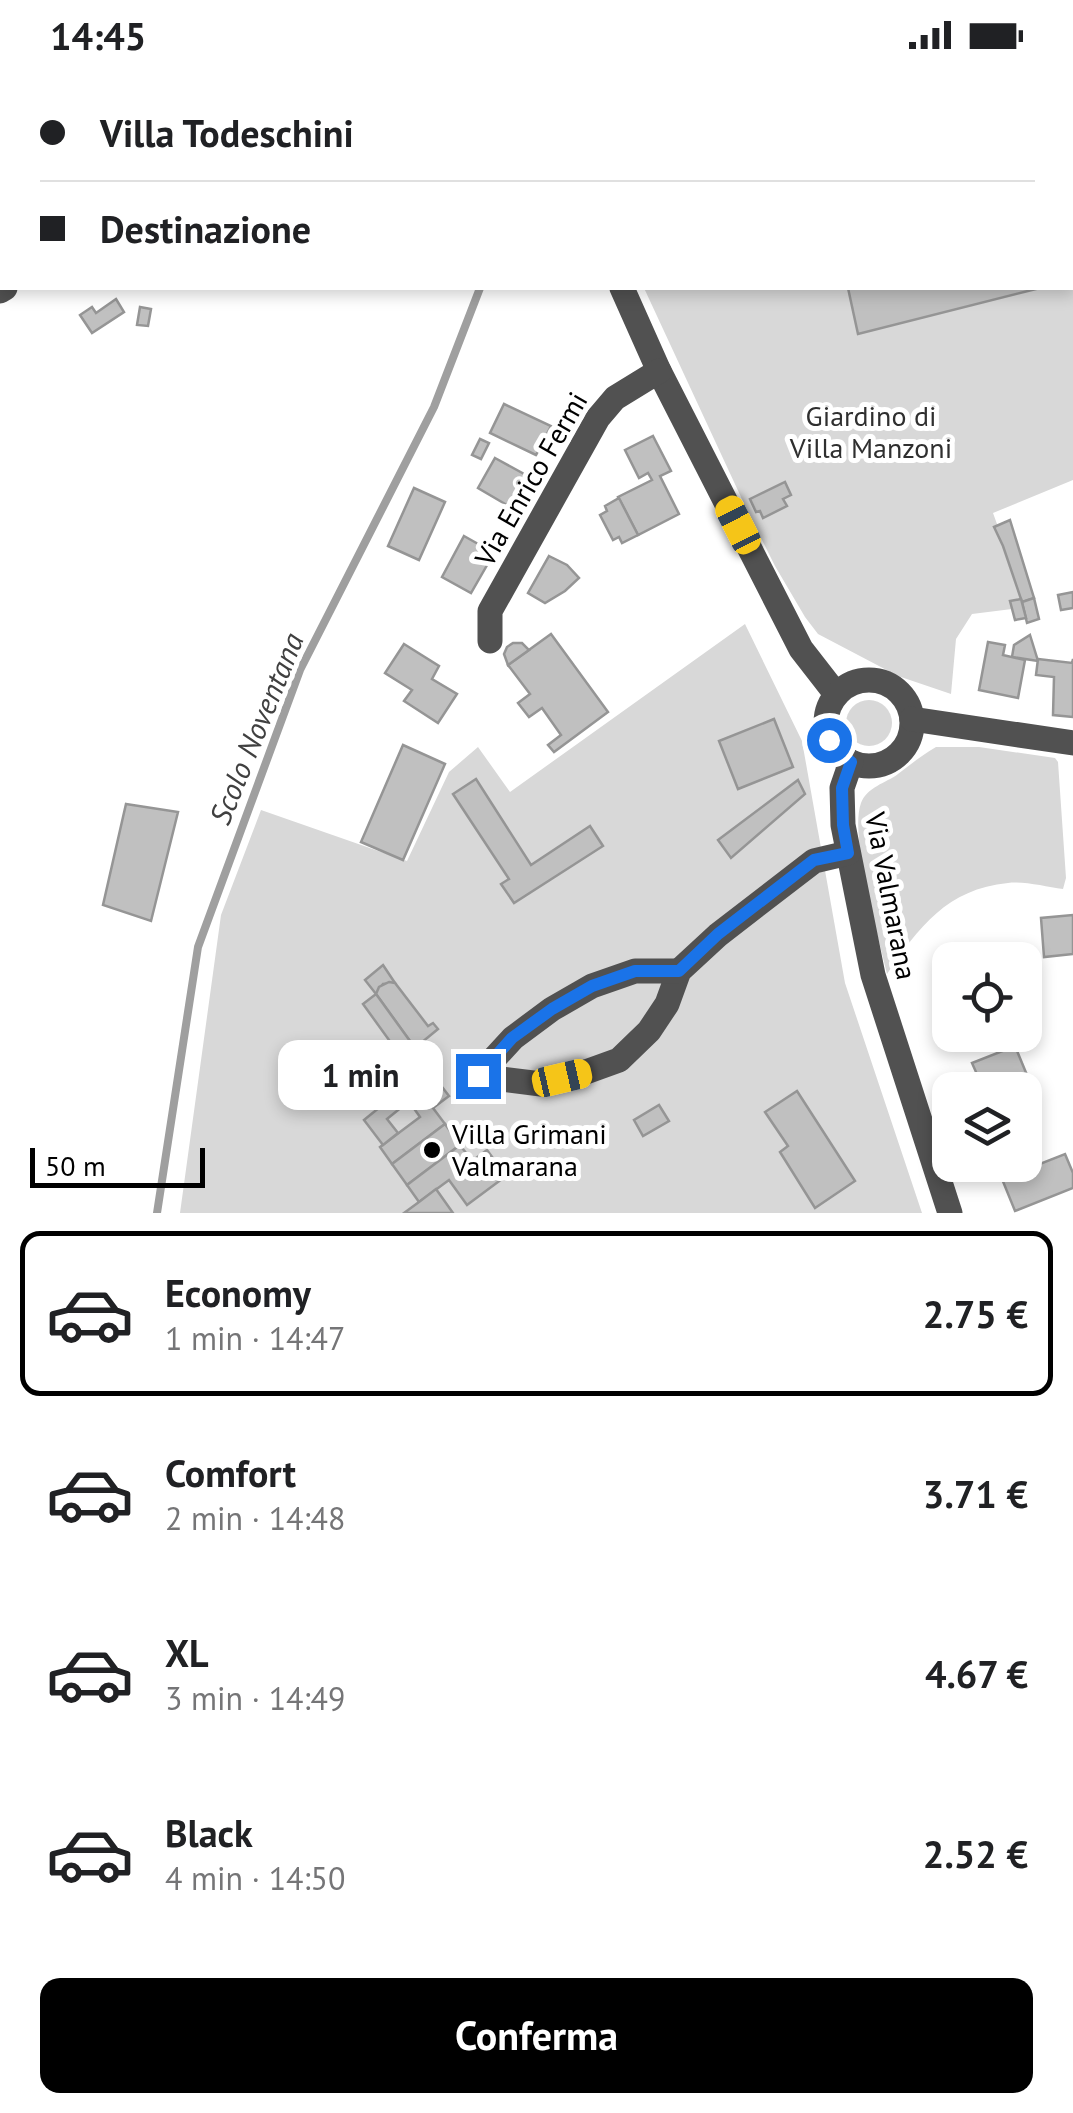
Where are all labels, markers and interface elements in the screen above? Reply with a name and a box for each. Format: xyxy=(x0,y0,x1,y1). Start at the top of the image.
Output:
text: 14:45 xyxy=(50,11,146,60)
text: Villa Todeschini xyxy=(100,108,354,157)
text: Destinazione xyxy=(100,204,311,253)
street label: Via Enrico Fermi xyxy=(465,385,595,573)
park label: Giardino di Villa Manzoni xyxy=(789,397,952,466)
car xyxy=(711,491,765,559)
water label: Scolo Noventana xyxy=(199,627,312,830)
route start xyxy=(807,718,852,763)
street label: Via Valmarana xyxy=(857,808,926,983)
map controls xyxy=(932,942,1042,1182)
button: locate xyxy=(932,942,1042,1052)
callout: 1 min xyxy=(278,1041,443,1111)
text: 1 min xyxy=(321,1054,400,1096)
route end xyxy=(456,1054,501,1099)
car xyxy=(529,1057,595,1099)
button: layers xyxy=(932,1072,1042,1182)
place label: Villa Grimani Valmarana xyxy=(451,1115,607,1184)
marker: Villa Grimani Valmarana xyxy=(421,1139,443,1161)
scale bar xyxy=(30,1143,205,1188)
text: 50 m xyxy=(45,1147,106,1184)
text: Economy xyxy=(165,1268,311,1317)
icon: car xyxy=(45,1269,135,1359)
text: 2.75 € xyxy=(923,1289,1028,1338)
text: 1 min · 14:47 xyxy=(165,1317,345,1359)
text: Comfort xyxy=(165,1448,296,1497)
icon: car xyxy=(45,1449,135,1539)
text: 3.71 € xyxy=(923,1469,1028,1518)
text: 2 min · 14:48 xyxy=(165,1497,345,1539)
text: XL xyxy=(165,1628,209,1677)
icon: car xyxy=(45,1629,135,1719)
text: 4.67 € xyxy=(925,1649,1028,1698)
text: 3 min · 14:49 xyxy=(165,1677,345,1719)
text: Black xyxy=(165,1808,253,1857)
icon: car xyxy=(45,1809,135,1899)
text: 2.52 € xyxy=(923,1829,1028,1878)
text: 4 min · 14:50 xyxy=(165,1857,345,1899)
button: Conferma xyxy=(40,1978,1033,2093)

